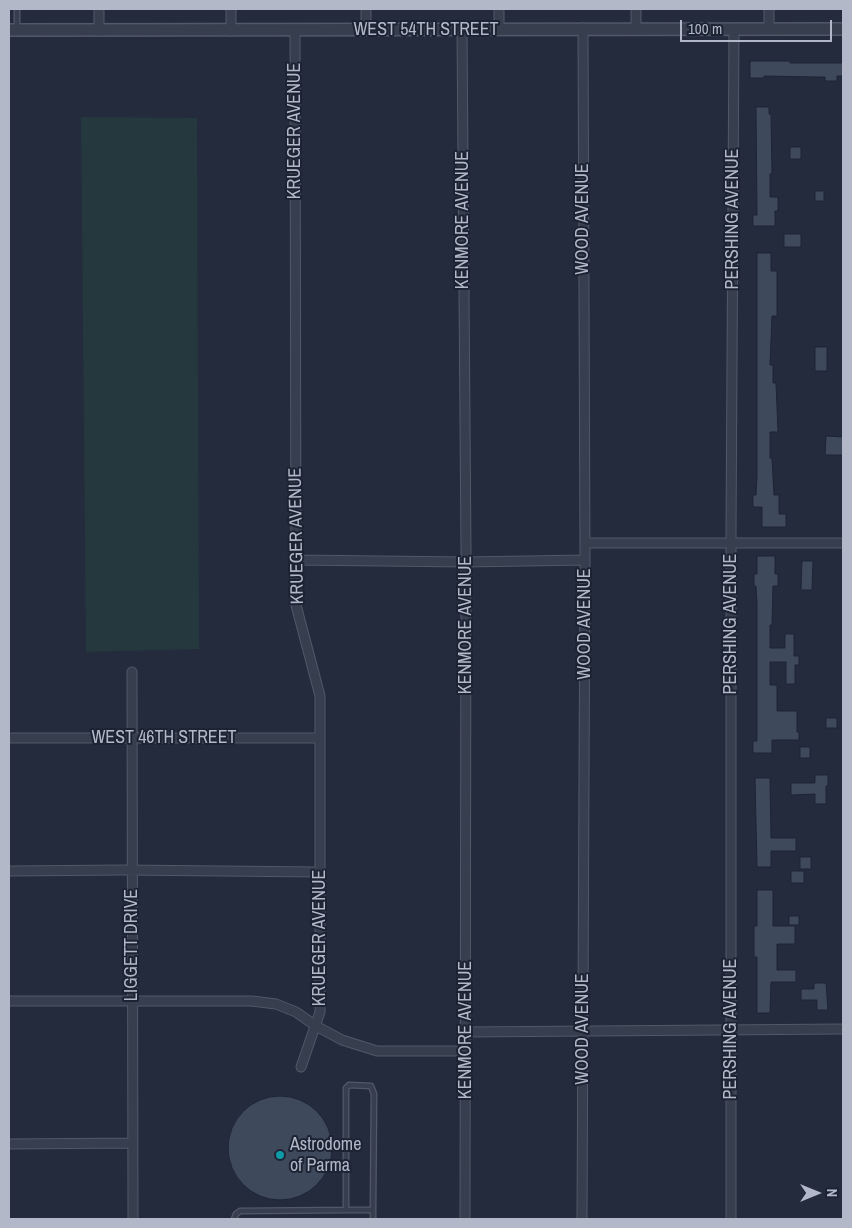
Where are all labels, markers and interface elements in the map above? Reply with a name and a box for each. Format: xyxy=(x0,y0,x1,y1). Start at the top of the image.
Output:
scale bar xyxy=(682,10,834,42)
text: 100 m xyxy=(688,18,722,39)
street label: WEST 54TH STREET xyxy=(353,19,499,41)
street label: KRUEGER AVENUE xyxy=(284,63,306,199)
street label: PERSHING AVENUE xyxy=(722,149,744,289)
street label: KENMORE AVENUE xyxy=(452,151,474,289)
street label: WOOD AVENUE xyxy=(572,163,594,275)
street label: KRUEGER AVENUE xyxy=(285,467,309,605)
street label: PERSHING AVENUE xyxy=(720,554,742,694)
street label: KENMORE AVENUE xyxy=(455,556,477,694)
street label: WOOD AVENUE xyxy=(574,568,596,680)
street label: WEST 46TH STREET xyxy=(91,727,237,749)
street label: KRUEGER AVENUE xyxy=(309,870,331,1006)
street label: LIGGETT DRIVE xyxy=(121,889,143,1001)
street label: PERSHING AVENUE xyxy=(720,959,742,1099)
street label: KENMORE AVENUE xyxy=(455,961,477,1099)
street label: WOOD AVENUE xyxy=(572,973,594,1085)
place label: Astrodome of Parma xyxy=(290,1134,361,1176)
marker: Astrodome of Parma xyxy=(274,1149,286,1161)
north arrow xyxy=(792,1168,842,1218)
text: N xyxy=(823,1189,841,1197)

